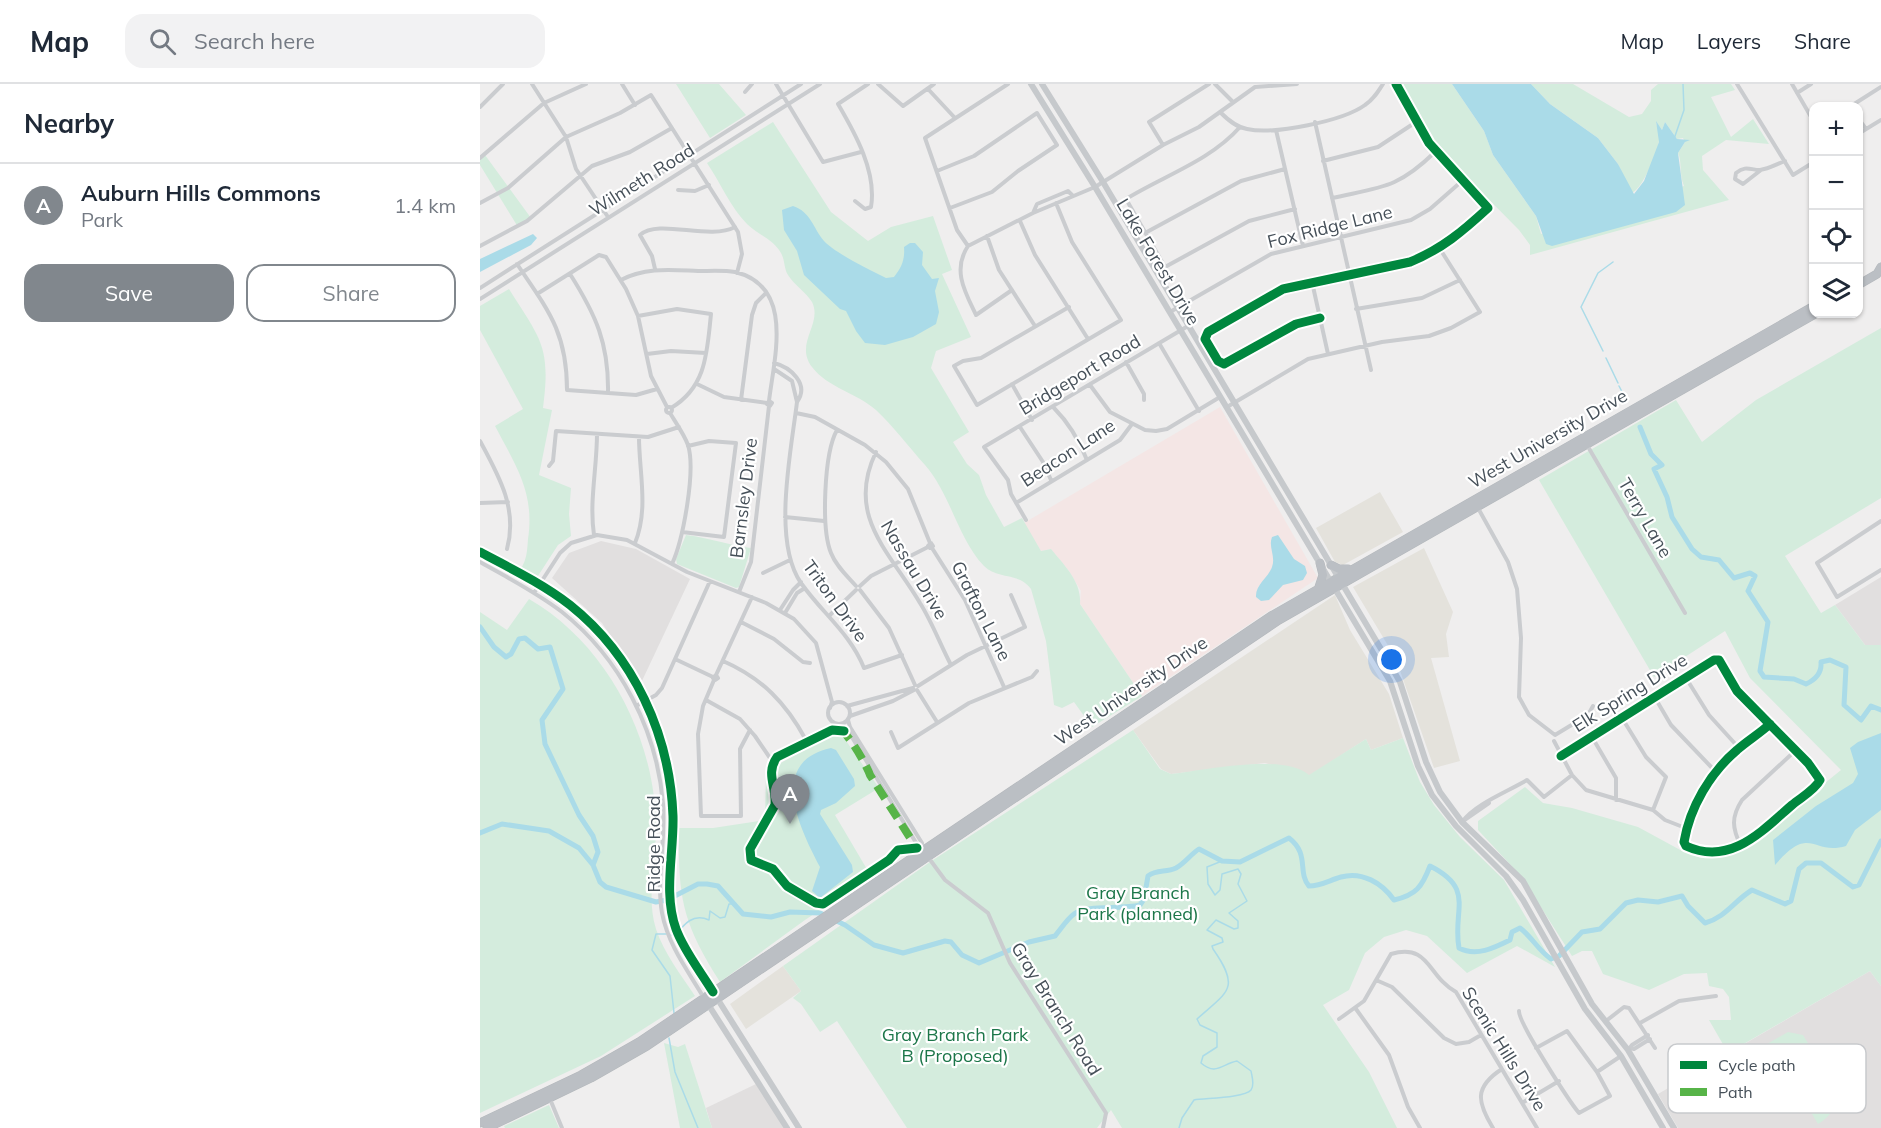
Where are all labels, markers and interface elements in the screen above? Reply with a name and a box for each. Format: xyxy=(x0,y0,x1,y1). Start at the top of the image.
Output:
search box xyxy=(125,14,545,68)
text: Map xyxy=(30,24,89,59)
icon: search xyxy=(146,25,179,58)
text: Search here xyxy=(194,27,315,55)
text: Map xyxy=(1621,28,1664,54)
text: Layers xyxy=(1697,28,1761,54)
text: Share xyxy=(1794,28,1851,54)
map controls xyxy=(1809,102,1863,318)
button: + xyxy=(1809,102,1863,156)
text: Nearby xyxy=(24,107,114,140)
street label: Wilmeth Road xyxy=(585,138,699,221)
button: − xyxy=(1809,156,1863,210)
text: Auburn Hills Commons xyxy=(81,179,321,207)
text: A xyxy=(36,193,51,218)
text: 1.4 km xyxy=(394,193,456,218)
street label: Lake Forest Drive xyxy=(1112,194,1205,329)
street label: Fox Ridge Lane xyxy=(1265,200,1395,253)
text: Park xyxy=(81,207,123,232)
button: locate xyxy=(1809,210,1863,264)
button: Save xyxy=(24,264,234,322)
button: Share xyxy=(246,264,456,322)
button: layers xyxy=(1809,264,1863,318)
street label: Bridgeport Road xyxy=(1015,329,1145,420)
street label: West University Drive xyxy=(1464,384,1631,493)
street label: Beacon Lane xyxy=(1016,414,1119,492)
street label: Barnsley Drive xyxy=(725,437,762,559)
street label: Terry Lane xyxy=(1613,474,1677,562)
street label: Nassau Drive xyxy=(876,516,953,623)
street label: Triton Drive xyxy=(798,555,873,646)
street label: Grafton Lane xyxy=(947,557,1016,664)
street label: West University Drive xyxy=(1050,631,1212,750)
your location xyxy=(1377,645,1406,674)
street label: Elk Spring Drive xyxy=(1568,648,1691,737)
pin: A xyxy=(770,774,810,824)
street label: Ridge Road xyxy=(642,795,665,893)
park label: Gray Branch Park (planned) xyxy=(1077,881,1199,925)
street label: Gray Branch Road xyxy=(1006,938,1107,1080)
street label: Scenic Hills Drive xyxy=(1457,982,1552,1115)
park label: Gray Branch Park B (Proposed) xyxy=(882,1023,1029,1067)
legend xyxy=(1668,1044,1866,1113)
text: Cycle path xyxy=(1718,1055,1796,1075)
text: Path xyxy=(1718,1082,1753,1102)

